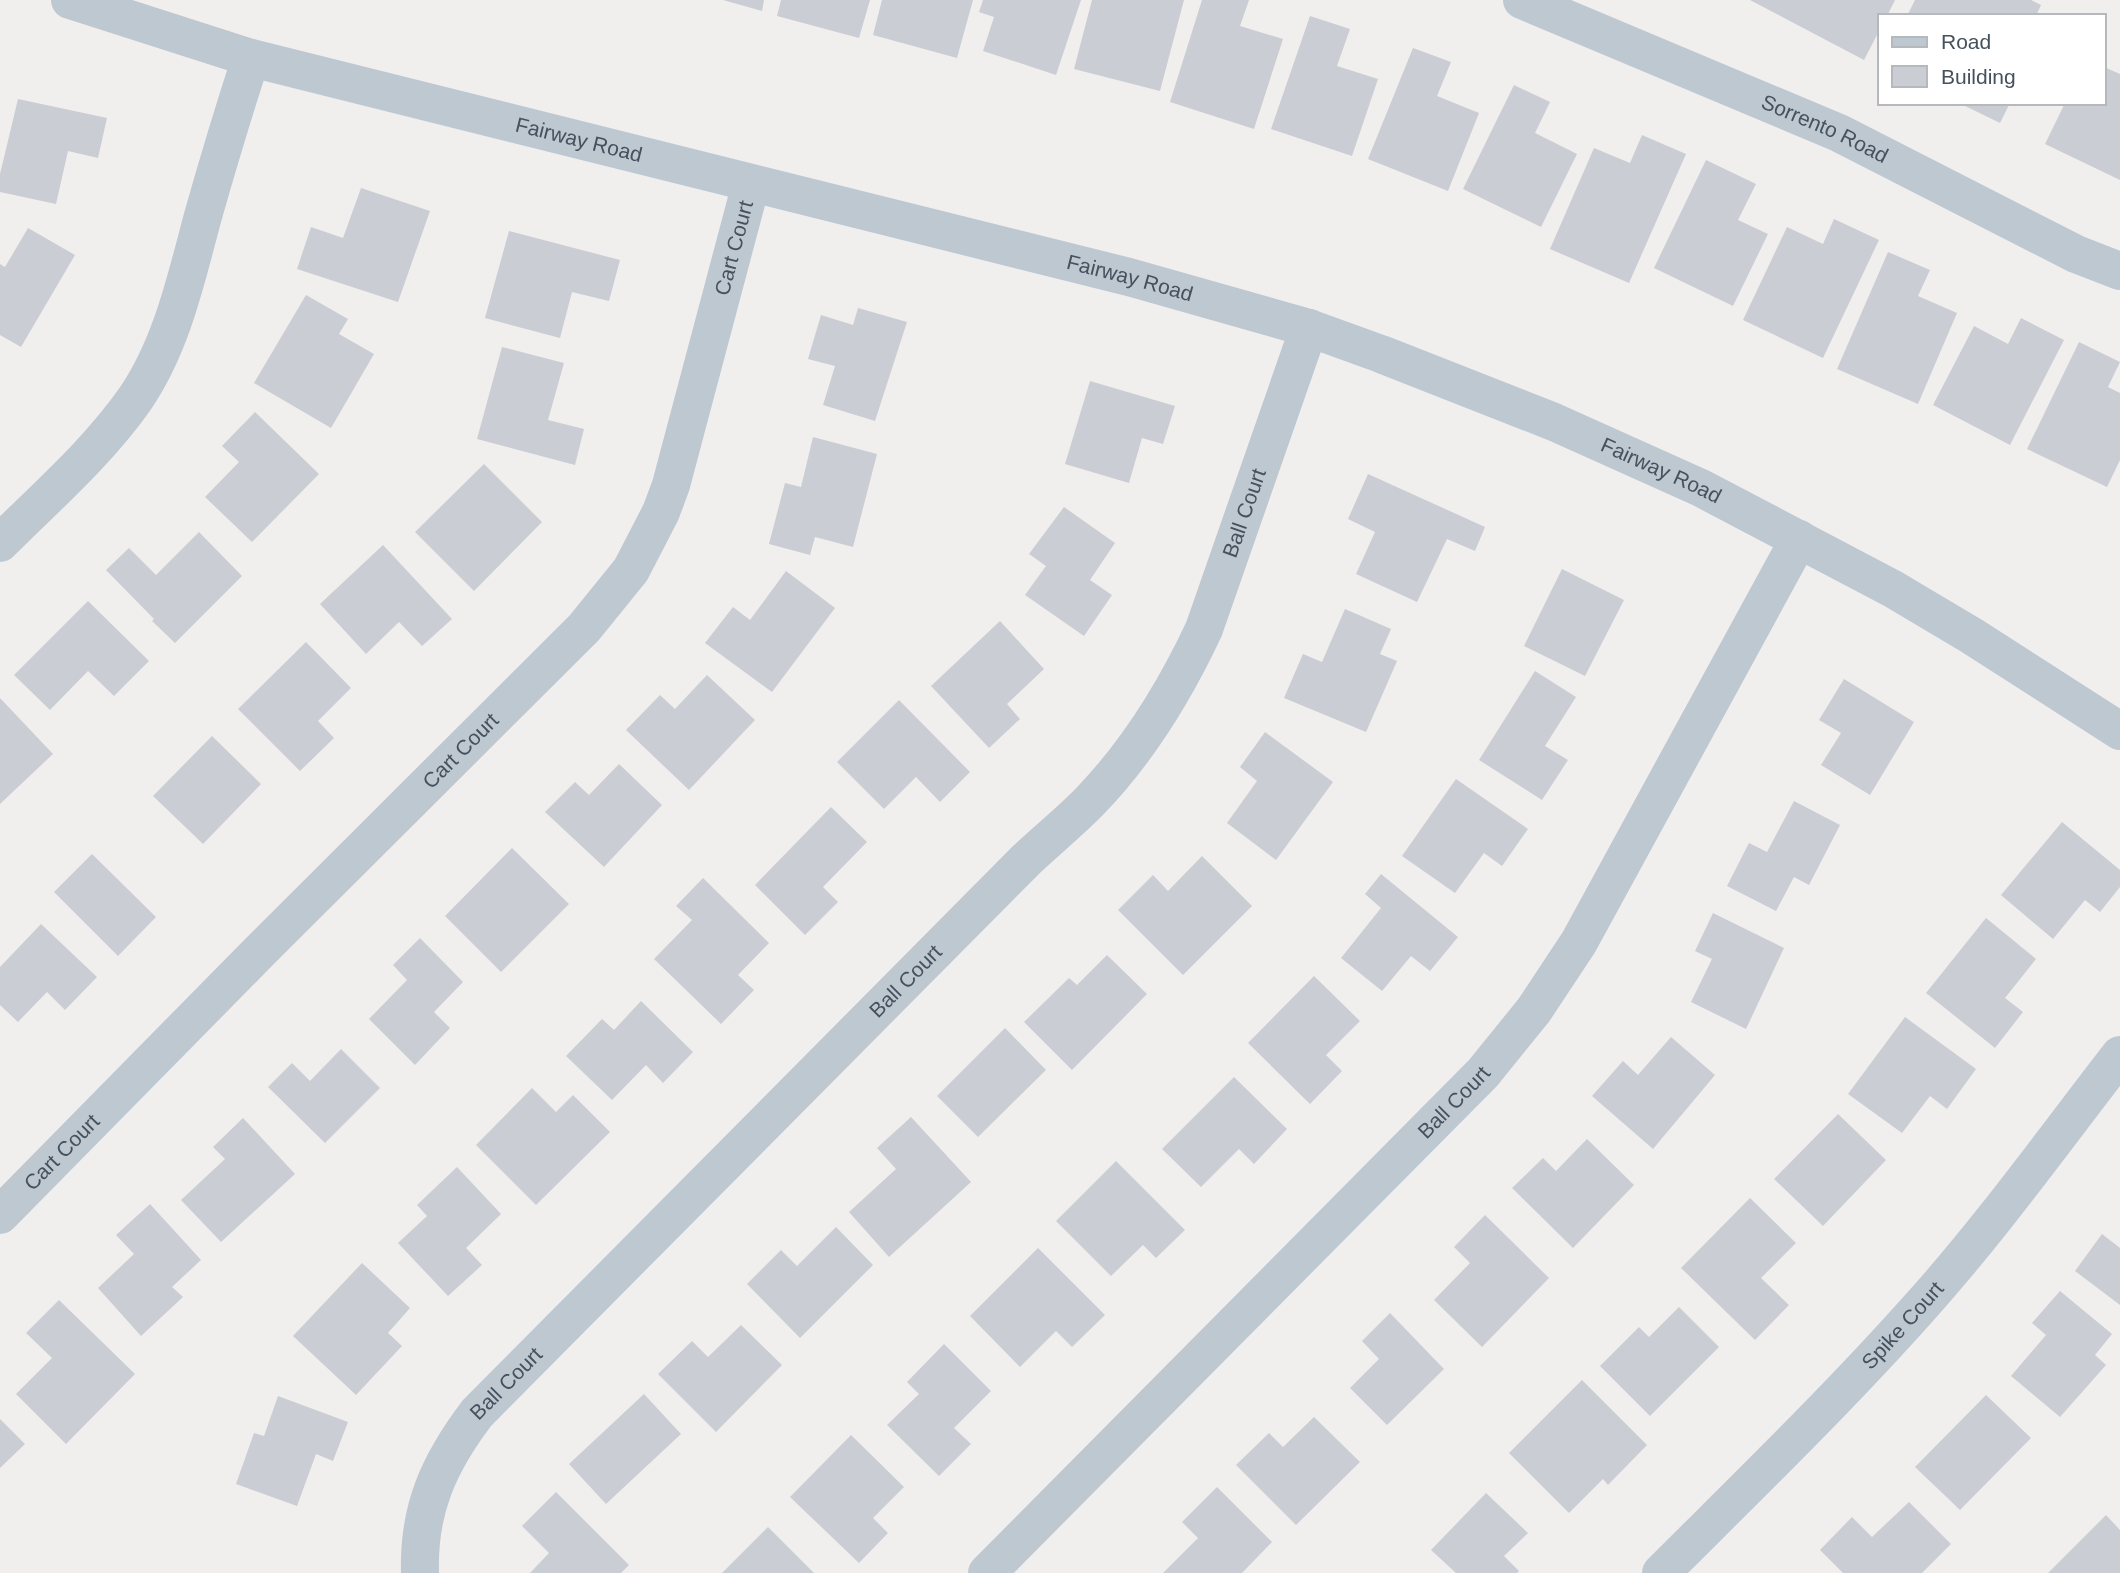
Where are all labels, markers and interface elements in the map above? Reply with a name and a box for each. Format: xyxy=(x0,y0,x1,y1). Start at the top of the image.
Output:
legend xyxy=(1878,14,2106,105)
text: Road xyxy=(1941,30,1991,53)
text: Building xyxy=(1941,65,2016,88)
street label: Sorrento Road xyxy=(1758,90,1892,167)
street label: Fairway Road xyxy=(513,112,645,166)
street label: Cart Court xyxy=(710,198,757,298)
street label: Fairway Road xyxy=(1064,250,1196,306)
street label: Fairway Road xyxy=(1598,433,1725,508)
street label: Ball Court xyxy=(1218,465,1270,560)
street label: Cart Court xyxy=(418,708,503,793)
street label: Ball Court xyxy=(865,940,946,1022)
street label: Ball Court xyxy=(1413,1062,1495,1143)
street label: Cart Court xyxy=(19,1109,104,1195)
street label: Spike Court xyxy=(1857,1277,1948,1374)
street label: Ball Court xyxy=(465,1342,547,1424)

